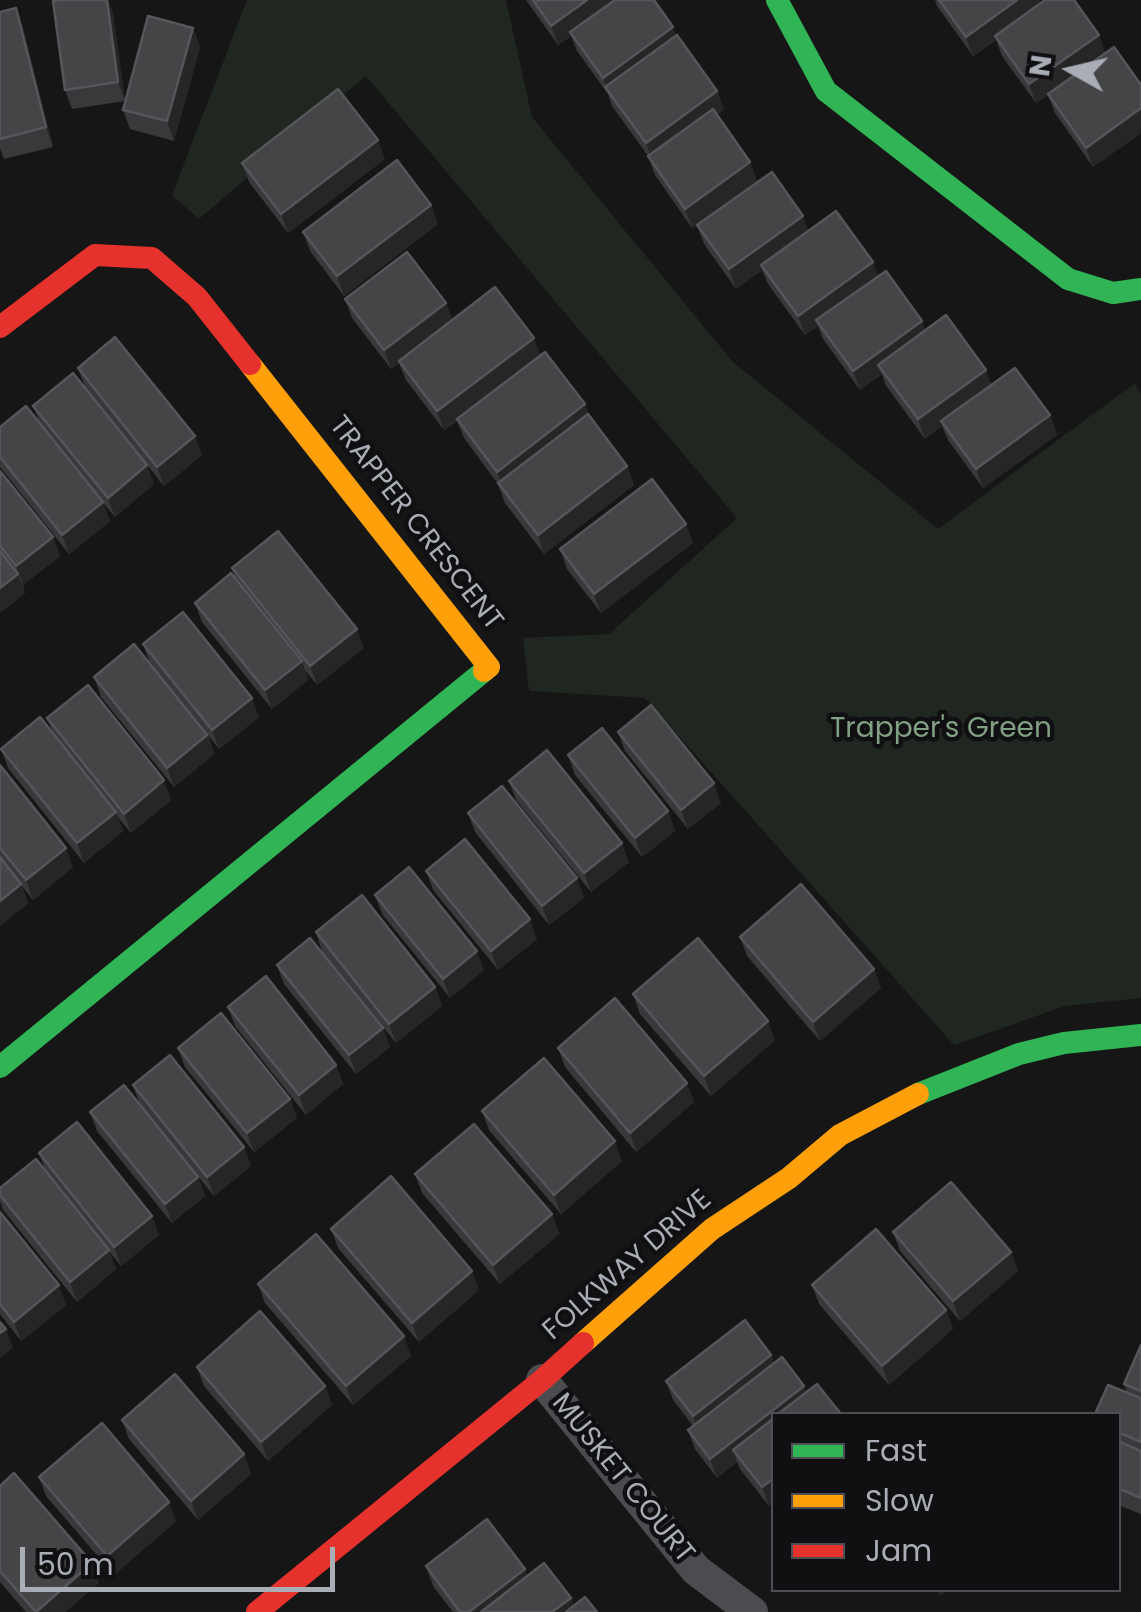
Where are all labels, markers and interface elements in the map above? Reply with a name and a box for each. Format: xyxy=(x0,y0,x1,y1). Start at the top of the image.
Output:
north arrow xyxy=(1021,20,1121,120)
text: N xyxy=(1020,53,1062,79)
street label: TRAPPER CRESCENT xyxy=(321,410,509,638)
park label: Trapper's Green xyxy=(830,713,1052,747)
street label: FOLKWAY DRIVE xyxy=(537,1184,719,1348)
street label: MUSKET COURT xyxy=(544,1388,700,1570)
legend xyxy=(771,1412,1121,1592)
text: Fast xyxy=(865,1429,927,1472)
text: Slow xyxy=(865,1479,934,1522)
scale bar xyxy=(25,1527,340,1589)
text: Jam xyxy=(865,1529,932,1572)
text: 50 m xyxy=(37,1543,114,1586)

